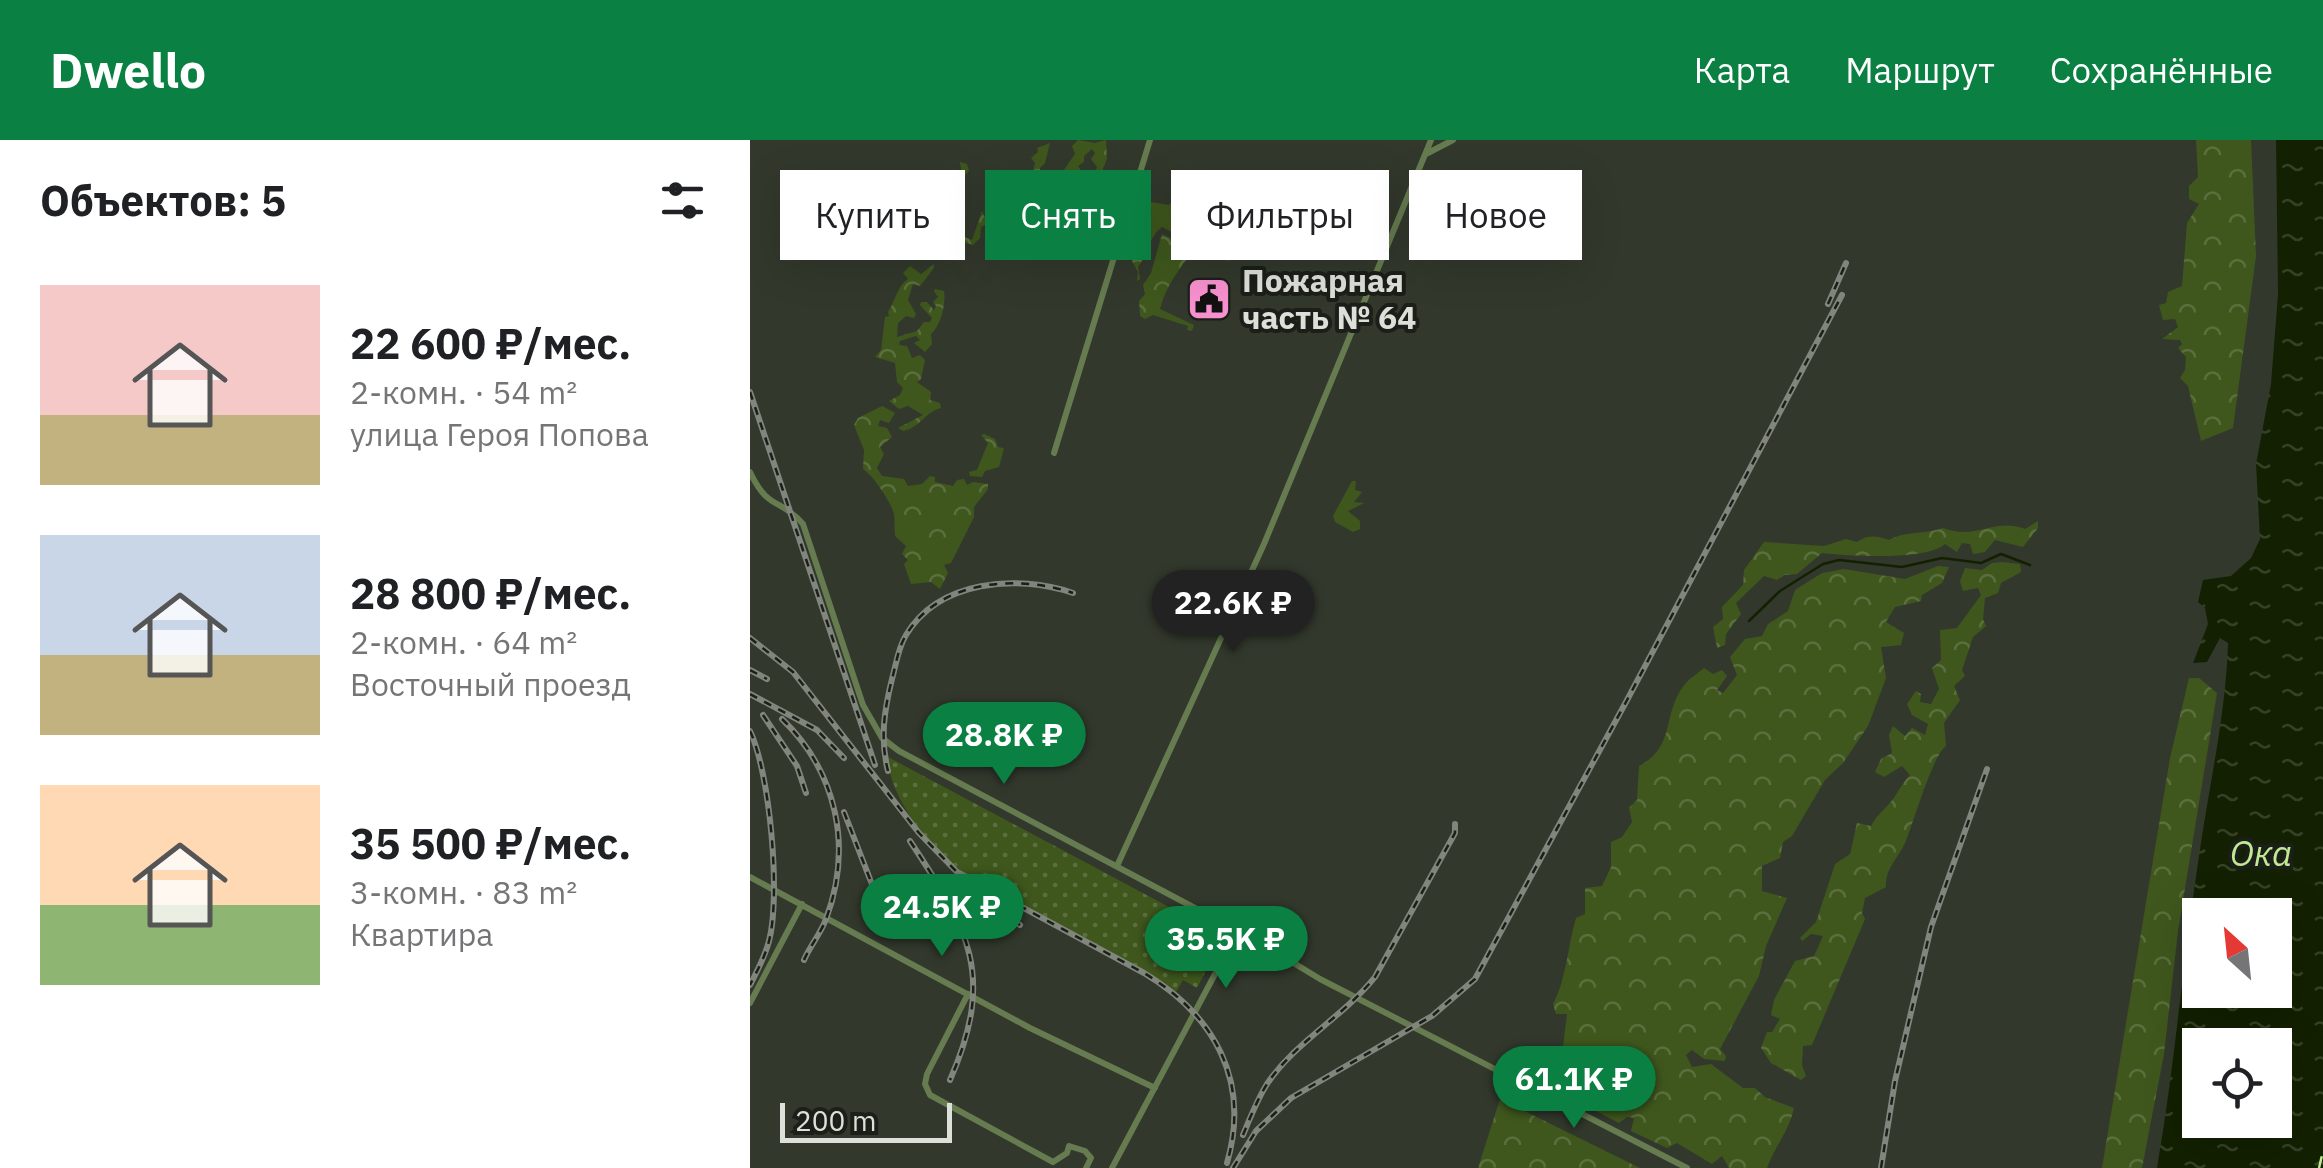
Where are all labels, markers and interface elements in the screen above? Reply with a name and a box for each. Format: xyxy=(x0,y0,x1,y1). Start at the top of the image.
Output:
text: Dwello xyxy=(50,39,206,101)
text: Карта xyxy=(1694,47,1790,93)
text: Маршрут xyxy=(1845,47,1995,93)
text: Сохранённые xyxy=(2050,47,2273,93)
chip: Купить xyxy=(780,170,965,260)
chip: Снять xyxy=(985,170,1151,260)
chip: Фильтры xyxy=(1171,170,1389,260)
chip: Новое xyxy=(1409,170,1582,260)
text: Объектов: 5 xyxy=(40,173,286,228)
icon: filters xyxy=(655,173,710,228)
place label: Пожарная часть № 64 xyxy=(1242,259,1416,338)
public building icon: Пожарная часть № 64 xyxy=(1186,276,1232,322)
text: 22 600 ₽/мес. xyxy=(350,316,631,371)
icon: home xyxy=(120,325,240,445)
text: 2-комн. · 54 m² xyxy=(350,371,577,413)
text: улица Героя Попова xyxy=(350,413,649,455)
text: 28 800 ₽/мес. xyxy=(350,566,631,621)
pin: 22.6K ₽ xyxy=(1141,570,1325,655)
icon: home xyxy=(120,575,240,695)
text: 22.6K ₽ xyxy=(1174,581,1292,623)
text: 2-комн. · 64 m² xyxy=(350,621,577,663)
text: Восточный проезд xyxy=(350,663,631,705)
pin: 28.8K ₽ xyxy=(912,702,1096,787)
text: 28.8K ₽ xyxy=(945,713,1063,755)
text: 35 500 ₽/мес. xyxy=(350,816,631,871)
icon: home xyxy=(120,825,240,945)
water label: Ока xyxy=(2230,830,2292,876)
text: 3-комн. · 83 m² xyxy=(350,871,577,913)
pin: 24.5K ₽ xyxy=(850,874,1034,959)
text: 24.5K ₽ xyxy=(883,885,1001,927)
north arrow xyxy=(2182,898,2292,1008)
map controls xyxy=(2182,898,2292,1138)
pin: 35.5K ₽ xyxy=(1134,906,1318,991)
text: Квартира xyxy=(350,913,493,955)
text: 35.5K ₽ xyxy=(1167,917,1285,959)
button: locate xyxy=(2182,1028,2292,1138)
pin: 61.1K ₽ xyxy=(1482,1046,1666,1131)
text: 61.1K ₽ xyxy=(1515,1057,1633,1099)
scale bar xyxy=(780,1098,952,1142)
text: 200 m xyxy=(795,1102,876,1139)

